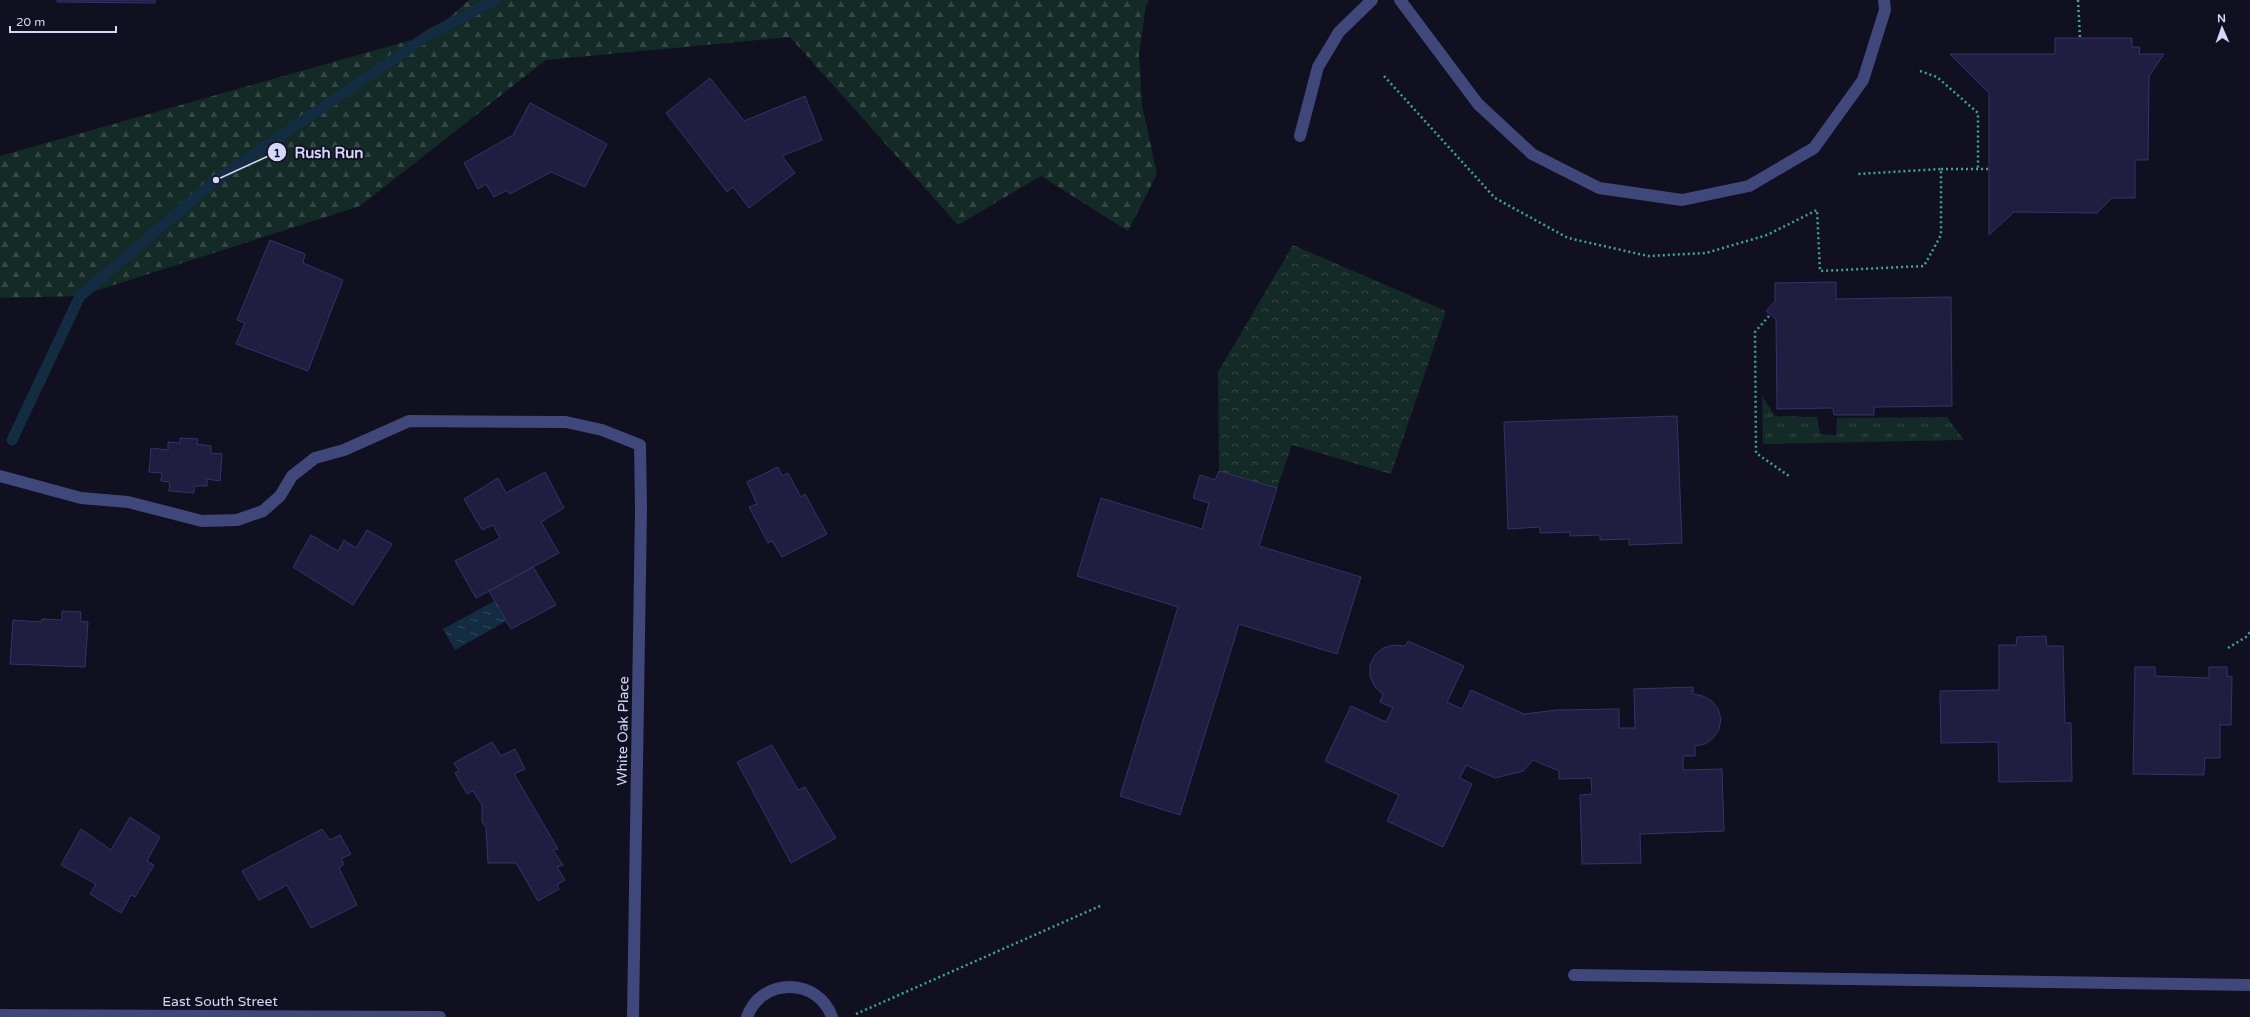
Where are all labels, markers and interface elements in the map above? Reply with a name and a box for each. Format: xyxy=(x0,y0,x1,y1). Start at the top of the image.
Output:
scale bar xyxy=(10,8,116,34)
north arrow xyxy=(2202,8,2242,48)
text: N xyxy=(2217,12,2226,25)
text: 20 m xyxy=(16,15,45,29)
callout: Rush Run xyxy=(267,139,372,166)
text: Rush Run xyxy=(294,144,364,162)
text: 1 xyxy=(273,146,281,160)
street label: White Oak Place xyxy=(614,676,632,786)
street label: East South Street xyxy=(162,993,278,1010)

